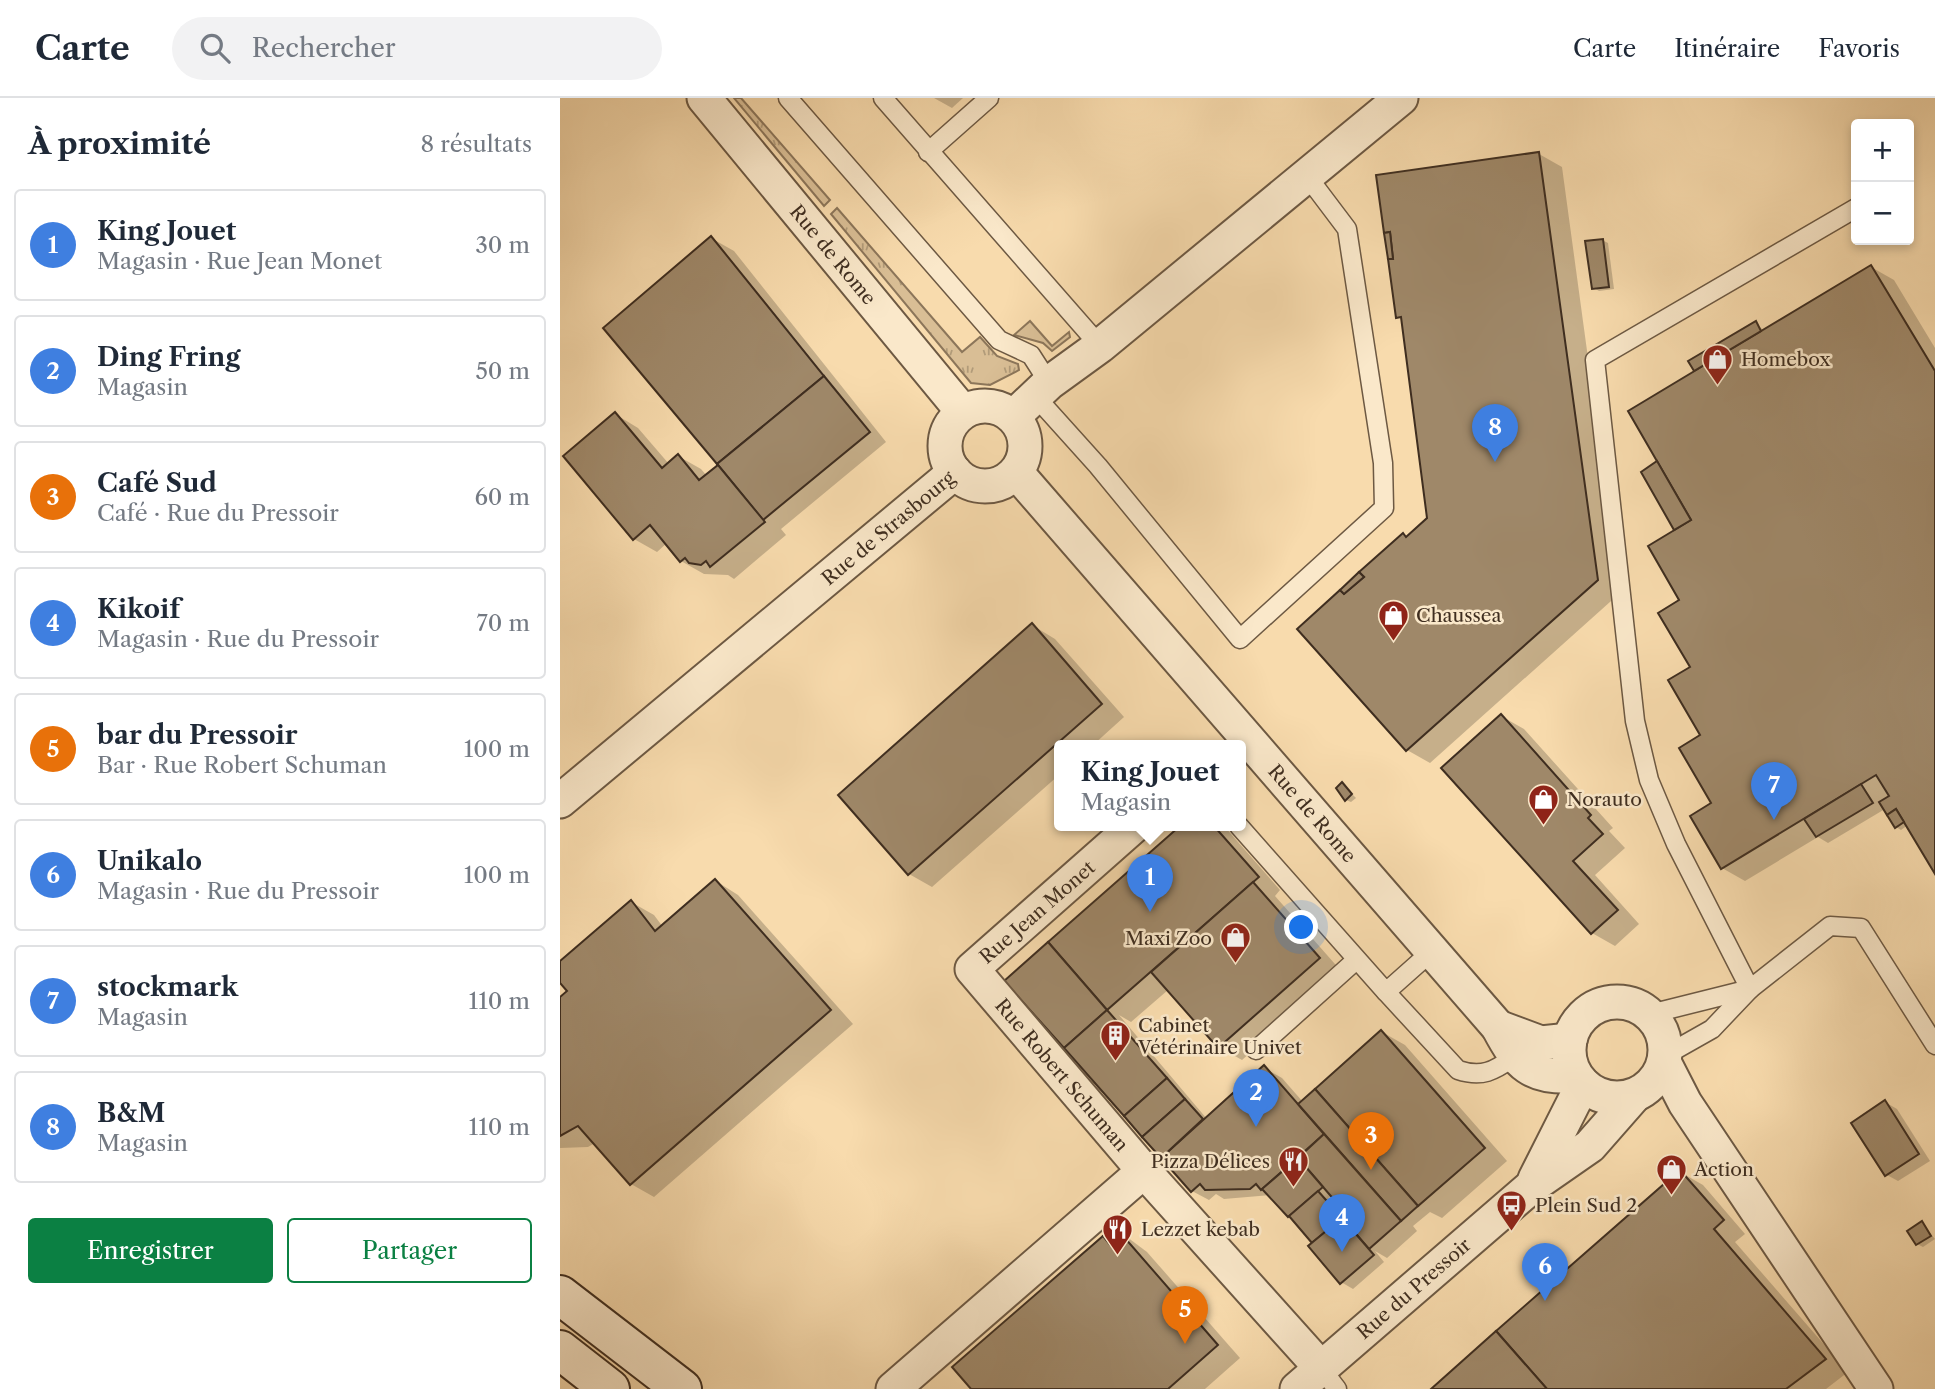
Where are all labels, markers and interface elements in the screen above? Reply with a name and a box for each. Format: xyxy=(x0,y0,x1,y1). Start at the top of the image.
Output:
search box xyxy=(172,17,662,80)
text: Carte xyxy=(35,28,130,69)
icon: search xyxy=(196,29,234,67)
text: Rechercher xyxy=(252,32,396,64)
text: Carte xyxy=(1573,34,1636,63)
text: Itinéraire xyxy=(1674,34,1780,63)
text: Favoris xyxy=(1818,34,1900,63)
map controls xyxy=(1851,119,1914,245)
button: + xyxy=(1851,119,1914,182)
text: À proximité xyxy=(28,125,211,162)
text: 8 résultats xyxy=(421,130,532,158)
button: − xyxy=(1851,182,1914,245)
street label: Rue de Rome xyxy=(785,200,881,309)
text: King Jouet xyxy=(97,215,236,247)
text: 1 xyxy=(48,231,58,259)
text: 30 m xyxy=(475,231,530,259)
text: Magasin · Rue Jean Monet xyxy=(97,247,382,275)
text: Ding Fring xyxy=(97,341,240,373)
shop icon: Homebox xyxy=(1701,342,1735,386)
place label: Homebox xyxy=(1741,348,1831,371)
text: 2 xyxy=(46,357,60,385)
text: 50 m xyxy=(475,357,530,385)
text: Magasin xyxy=(97,373,188,401)
pin: 8 xyxy=(1472,404,1518,462)
street label: Rue de Strasbourg xyxy=(817,466,960,590)
text: Café Sud xyxy=(97,467,217,499)
text: 3 xyxy=(47,483,60,511)
text: 60 m xyxy=(474,483,530,511)
text: Café · Rue du Pressoir xyxy=(97,499,339,527)
text: Kikoif xyxy=(97,593,180,625)
shop icon: Chaussea xyxy=(1376,598,1410,642)
place label: Chaussea xyxy=(1416,604,1501,627)
text: 4 xyxy=(46,609,60,637)
text: 70 m xyxy=(477,609,530,637)
text: Magasin · Rue du Pressoir xyxy=(97,625,379,653)
text: bar du Pressoir xyxy=(97,719,297,751)
text: 5 xyxy=(47,735,59,763)
text: 100 m xyxy=(464,735,530,763)
popup xyxy=(1054,740,1246,831)
text: Bar · Rue Robert Schuman xyxy=(97,751,387,779)
text: King Jouet xyxy=(1080,756,1220,788)
street label: Rue de Rome xyxy=(1263,760,1361,867)
pin: 7 xyxy=(1751,762,1797,820)
shop icon: Norauto xyxy=(1527,782,1561,826)
text: Magasin xyxy=(1080,788,1171,816)
place label: Norauto xyxy=(1567,788,1642,811)
text: Unikalo xyxy=(97,845,202,877)
pin: 1 xyxy=(1127,854,1173,912)
street label: Rue Jean Monet xyxy=(975,856,1100,969)
text: 6 xyxy=(46,861,60,889)
text: 100 m xyxy=(464,861,530,889)
text: Magasin · Rue du Pressoir xyxy=(97,877,379,905)
your location xyxy=(1284,910,1318,944)
shop icon: Maxi Zoo xyxy=(1218,921,1252,965)
place label: Maxi Zoo xyxy=(1125,927,1212,950)
text: stockmark xyxy=(97,971,238,1003)
text: 7 xyxy=(47,987,59,1015)
text: 110 m xyxy=(469,987,530,1015)
street label: Rue Robert Schuman xyxy=(990,994,1133,1156)
text: Magasin xyxy=(97,1003,188,1031)
place label: Cabinet Vétérinaire Univet xyxy=(1137,1014,1302,1059)
building icon: Cabinet Vétérinaire Univet xyxy=(1098,1019,1132,1063)
pin: 2 xyxy=(1233,1069,1279,1127)
text: B&M xyxy=(97,1097,165,1129)
pin: 3 xyxy=(1348,1112,1394,1170)
text: 8 xyxy=(46,1113,60,1141)
text: 110 m xyxy=(469,1113,530,1141)
text: Magasin xyxy=(97,1129,188,1157)
restaurant icon: Pizza Délices xyxy=(1276,1144,1310,1188)
place label: Pizza Délices xyxy=(1151,1150,1270,1173)
shop icon: Action xyxy=(1654,1152,1688,1196)
place label: Action xyxy=(1693,1158,1754,1181)
bus stop icon: Plein Sud 2 xyxy=(1495,1188,1529,1232)
pin: 4 xyxy=(1319,1194,1365,1252)
place label: Plein Sud 2 xyxy=(1535,1194,1637,1217)
restaurant icon: Lezzet kebab xyxy=(1101,1212,1135,1256)
button: Enregistrer xyxy=(28,1218,273,1283)
button: Partager xyxy=(287,1218,532,1283)
place label: Lezzet kebab xyxy=(1141,1218,1260,1241)
street label: Rue du Pressoir xyxy=(1352,1233,1475,1344)
pin: 6 xyxy=(1522,1243,1568,1301)
pin: 5 xyxy=(1162,1286,1208,1344)

